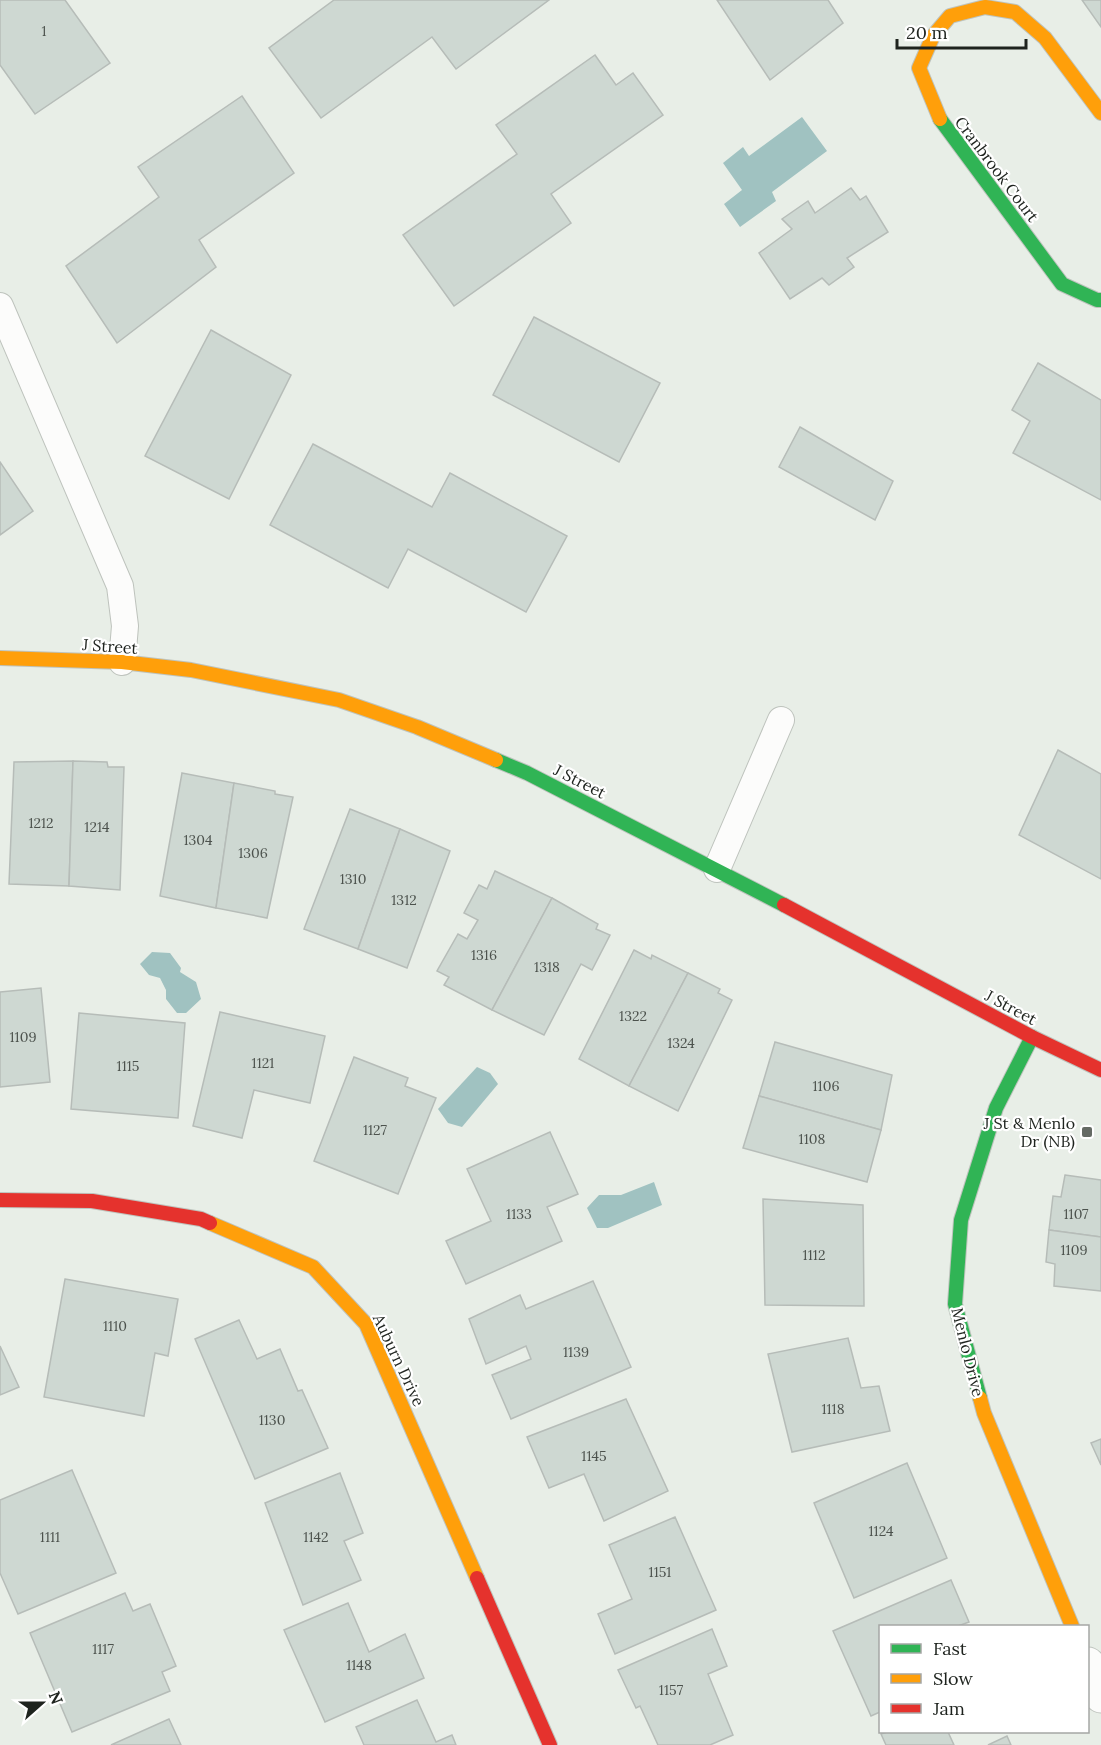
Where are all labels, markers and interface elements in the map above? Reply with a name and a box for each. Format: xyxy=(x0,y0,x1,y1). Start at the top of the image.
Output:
scale bar xyxy=(897,12,1026,50)
text: 20 m xyxy=(906,21,948,44)
house number: 1 xyxy=(41,22,47,40)
street label: Cranbrook Court xyxy=(951,112,1044,226)
street label: J Street xyxy=(81,634,139,658)
street label: J Street xyxy=(550,759,610,803)
house number: 1212 xyxy=(28,814,54,832)
house number: 1214 xyxy=(84,818,110,836)
house number: 1304 xyxy=(183,831,213,849)
house number: 1306 xyxy=(238,844,268,862)
house number: 1310 xyxy=(340,870,366,888)
house number: 1312 xyxy=(391,891,417,909)
house number: 1316 xyxy=(471,946,497,964)
house number: 1318 xyxy=(534,958,560,976)
street label: J Street xyxy=(981,985,1041,1029)
house number: 1322 xyxy=(619,1007,647,1025)
house number: 1109 xyxy=(10,1028,36,1046)
house number: 1324 xyxy=(667,1034,695,1052)
house number: 1121 xyxy=(252,1054,274,1072)
house number: 1115 xyxy=(117,1057,139,1075)
house number: 1106 xyxy=(813,1077,839,1095)
place label: J St & Menlo Dr (NB) xyxy=(982,1113,1075,1152)
house number: 1127 xyxy=(363,1121,388,1139)
marker: J St & Menlo Dr (NB) xyxy=(1080,1125,1094,1139)
house number: 1108 xyxy=(799,1130,826,1148)
house number: 1133 xyxy=(506,1205,532,1223)
house number: 1107 xyxy=(1063,1205,1089,1223)
house number: 1109 xyxy=(1061,1241,1087,1259)
house number: 1112 xyxy=(803,1246,825,1264)
street label: Menlo Drive xyxy=(947,1305,989,1399)
street label: Auburn Drive xyxy=(369,1310,429,1410)
house number: 1110 xyxy=(103,1317,127,1335)
house number: 1139 xyxy=(563,1343,589,1361)
house number: 1118 xyxy=(821,1400,845,1418)
house number: 1130 xyxy=(259,1411,285,1429)
house number: 1145 xyxy=(581,1447,607,1465)
house number: 1124 xyxy=(869,1522,894,1540)
house number: 1111 xyxy=(40,1528,60,1546)
house number: 1142 xyxy=(303,1528,329,1546)
house number: 1151 xyxy=(649,1563,671,1581)
legend xyxy=(879,1625,1089,1733)
text: Fast xyxy=(933,1637,967,1660)
house number: 1117 xyxy=(92,1640,114,1658)
house number: 1148 xyxy=(346,1656,372,1674)
text: Slow xyxy=(933,1667,973,1690)
north arrow xyxy=(12,1673,72,1733)
house number: 1157 xyxy=(659,1681,684,1699)
text: N xyxy=(44,1688,68,1707)
text: Jam xyxy=(932,1697,965,1720)

